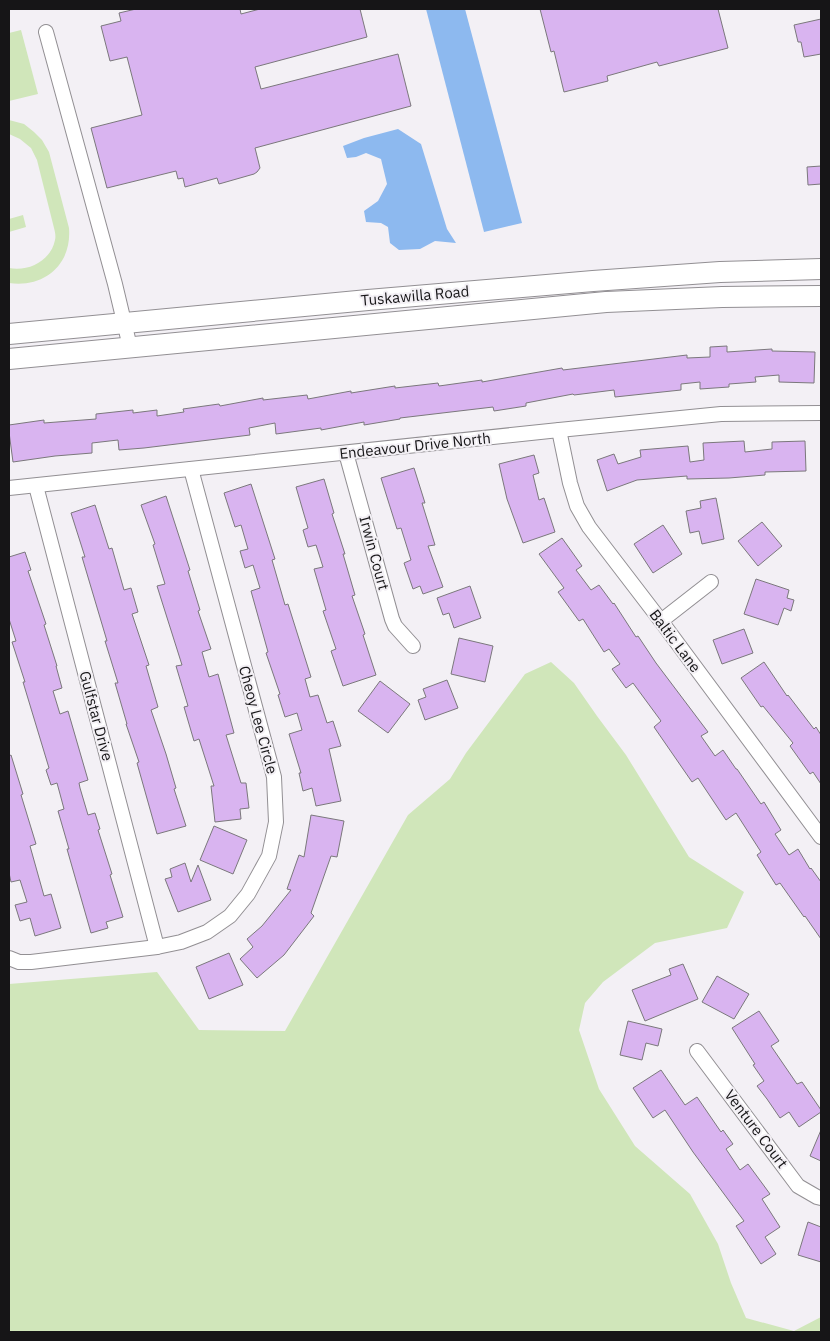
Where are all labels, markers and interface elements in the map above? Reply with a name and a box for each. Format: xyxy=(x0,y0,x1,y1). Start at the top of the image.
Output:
street label: Tuskawilla Road xyxy=(360,281,470,310)
street label: Endeavour Drive North xyxy=(338,428,492,463)
street label: Irwin Court xyxy=(355,514,393,592)
street label: Baltic Lane xyxy=(645,605,705,676)
street label: Cheoy Lee Circle xyxy=(235,664,282,776)
street label: Gulfstar Drive xyxy=(75,669,118,763)
street label: Venture Court xyxy=(721,1086,792,1172)

